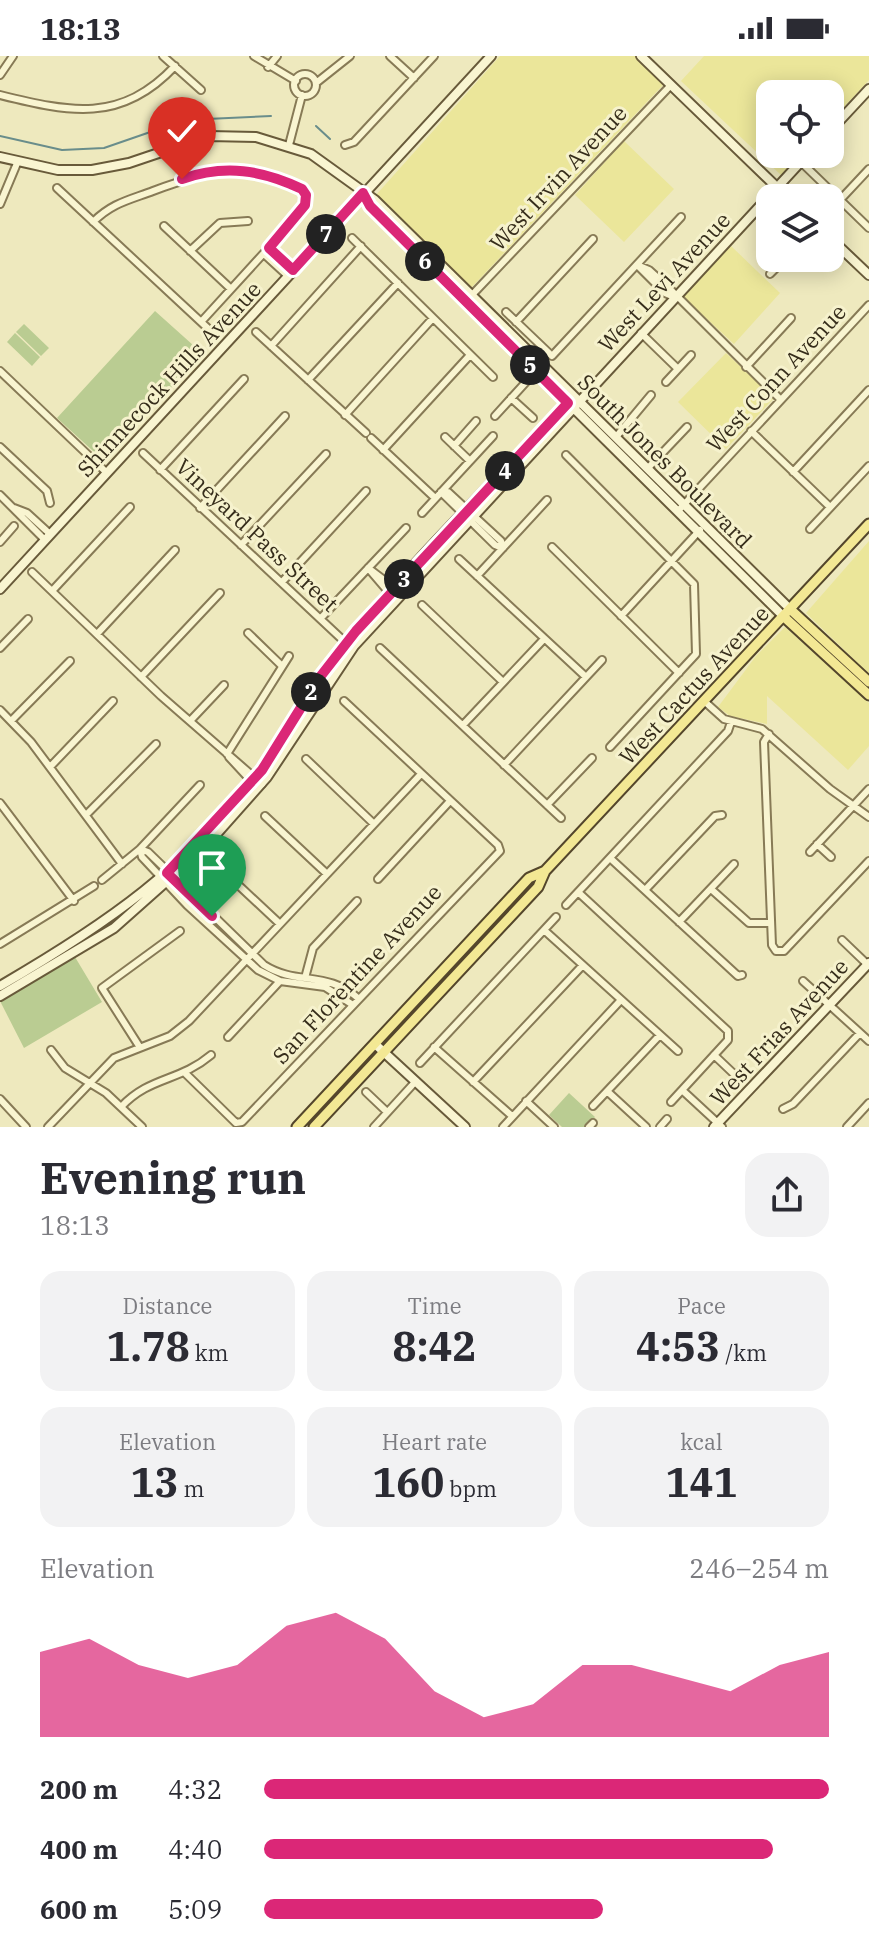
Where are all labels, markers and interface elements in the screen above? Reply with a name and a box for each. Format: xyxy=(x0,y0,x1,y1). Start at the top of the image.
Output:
text: 18:13 xyxy=(40,9,121,48)
map controls xyxy=(756,80,844,272)
button: locate xyxy=(756,80,844,168)
pin xyxy=(148,97,216,179)
street label: West Irvin Avenue xyxy=(483,99,633,257)
icon: check xyxy=(160,109,204,153)
button: layers xyxy=(756,184,844,272)
street label: West Levi Avenue xyxy=(591,205,736,358)
pin: 7 xyxy=(306,214,346,254)
text: 7 xyxy=(319,219,333,248)
pin: 6 xyxy=(405,241,445,281)
text: 6 xyxy=(418,246,432,275)
street label: Shinnecock Hills Avenue xyxy=(70,275,267,483)
street label: West Conn Avenue xyxy=(699,297,852,458)
pin: 5 xyxy=(510,345,550,385)
text: 5 xyxy=(523,350,537,379)
street label: South Jones Boulevard xyxy=(572,367,759,554)
pin: 4 xyxy=(485,451,525,491)
street label: Vineyard Pass Street xyxy=(170,452,345,618)
text: 4 xyxy=(498,456,512,485)
pin: 3 xyxy=(384,559,424,599)
text: 3 xyxy=(397,564,411,593)
street label: West Cactus Avenue xyxy=(612,599,775,770)
pin: 2 xyxy=(291,672,331,712)
text: 2 xyxy=(304,677,318,706)
pin xyxy=(178,834,246,916)
icon: arrive xyxy=(190,846,234,890)
street label: San Florentine Avenue xyxy=(266,878,448,1070)
street label: West Frias Avenue xyxy=(703,952,854,1111)
text: Evening run xyxy=(40,1149,306,1206)
button: share xyxy=(745,1153,829,1237)
text: 18:13 xyxy=(40,1208,110,1242)
text: Distance xyxy=(123,1291,212,1320)
text: Time xyxy=(407,1291,462,1320)
text: Pace xyxy=(677,1291,726,1320)
text: 1.78 xyxy=(106,1320,190,1372)
text: 8:42 xyxy=(392,1320,477,1372)
text: 4:53 xyxy=(636,1320,720,1372)
text: km xyxy=(190,1338,229,1367)
text: /km xyxy=(720,1338,767,1367)
text: Elevation xyxy=(119,1427,216,1456)
text: Heart rate xyxy=(382,1427,487,1456)
text: kcal xyxy=(680,1427,723,1456)
text: 13 xyxy=(130,1456,178,1508)
text: 160 xyxy=(372,1456,444,1508)
text: 141 xyxy=(666,1456,738,1508)
text: m xyxy=(178,1474,205,1503)
text: bpm xyxy=(444,1474,497,1503)
text: Elevation xyxy=(40,1551,155,1585)
text: 246–254 m xyxy=(689,1551,829,1585)
text: 200 m xyxy=(40,1772,118,1806)
text: 4:32 xyxy=(168,1772,222,1806)
text: 400 m xyxy=(40,1832,118,1866)
text: 4:40 xyxy=(168,1832,222,1866)
text: 600 m xyxy=(40,1892,118,1926)
text: 5:09 xyxy=(168,1892,222,1926)

